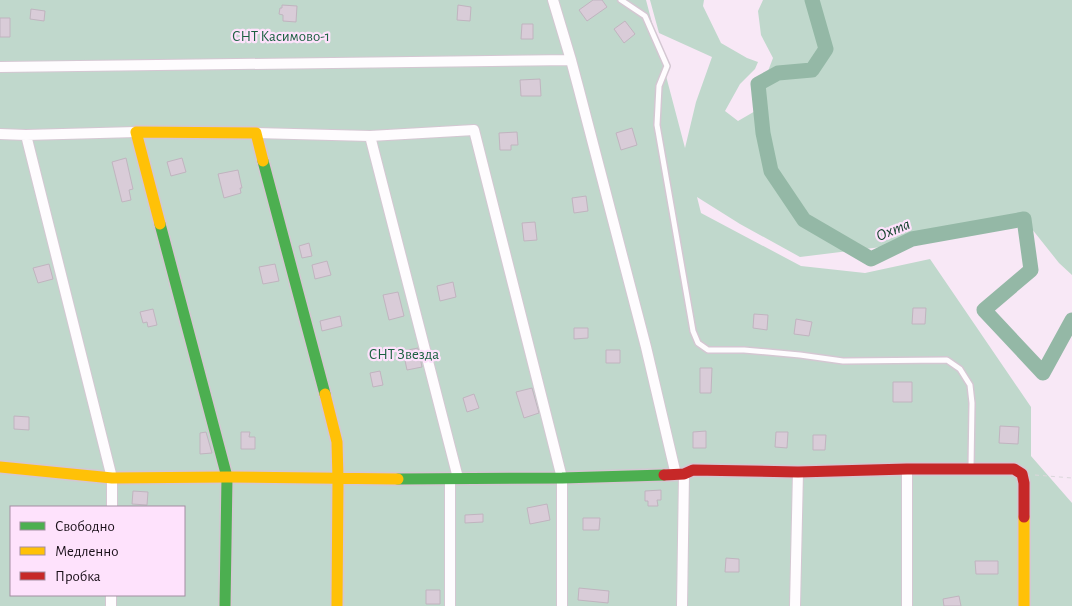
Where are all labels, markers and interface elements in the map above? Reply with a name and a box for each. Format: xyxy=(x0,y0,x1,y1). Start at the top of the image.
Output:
park label: СНТ Касимово-1 xyxy=(232,29,330,44)
water label: Охта xyxy=(874,216,912,244)
park label: СНТ Звезда xyxy=(369,347,439,362)
legend xyxy=(10,506,185,596)
text: Свободно xyxy=(55,519,115,534)
text: Медленно xyxy=(55,544,119,559)
text: Пробка xyxy=(55,569,101,584)

